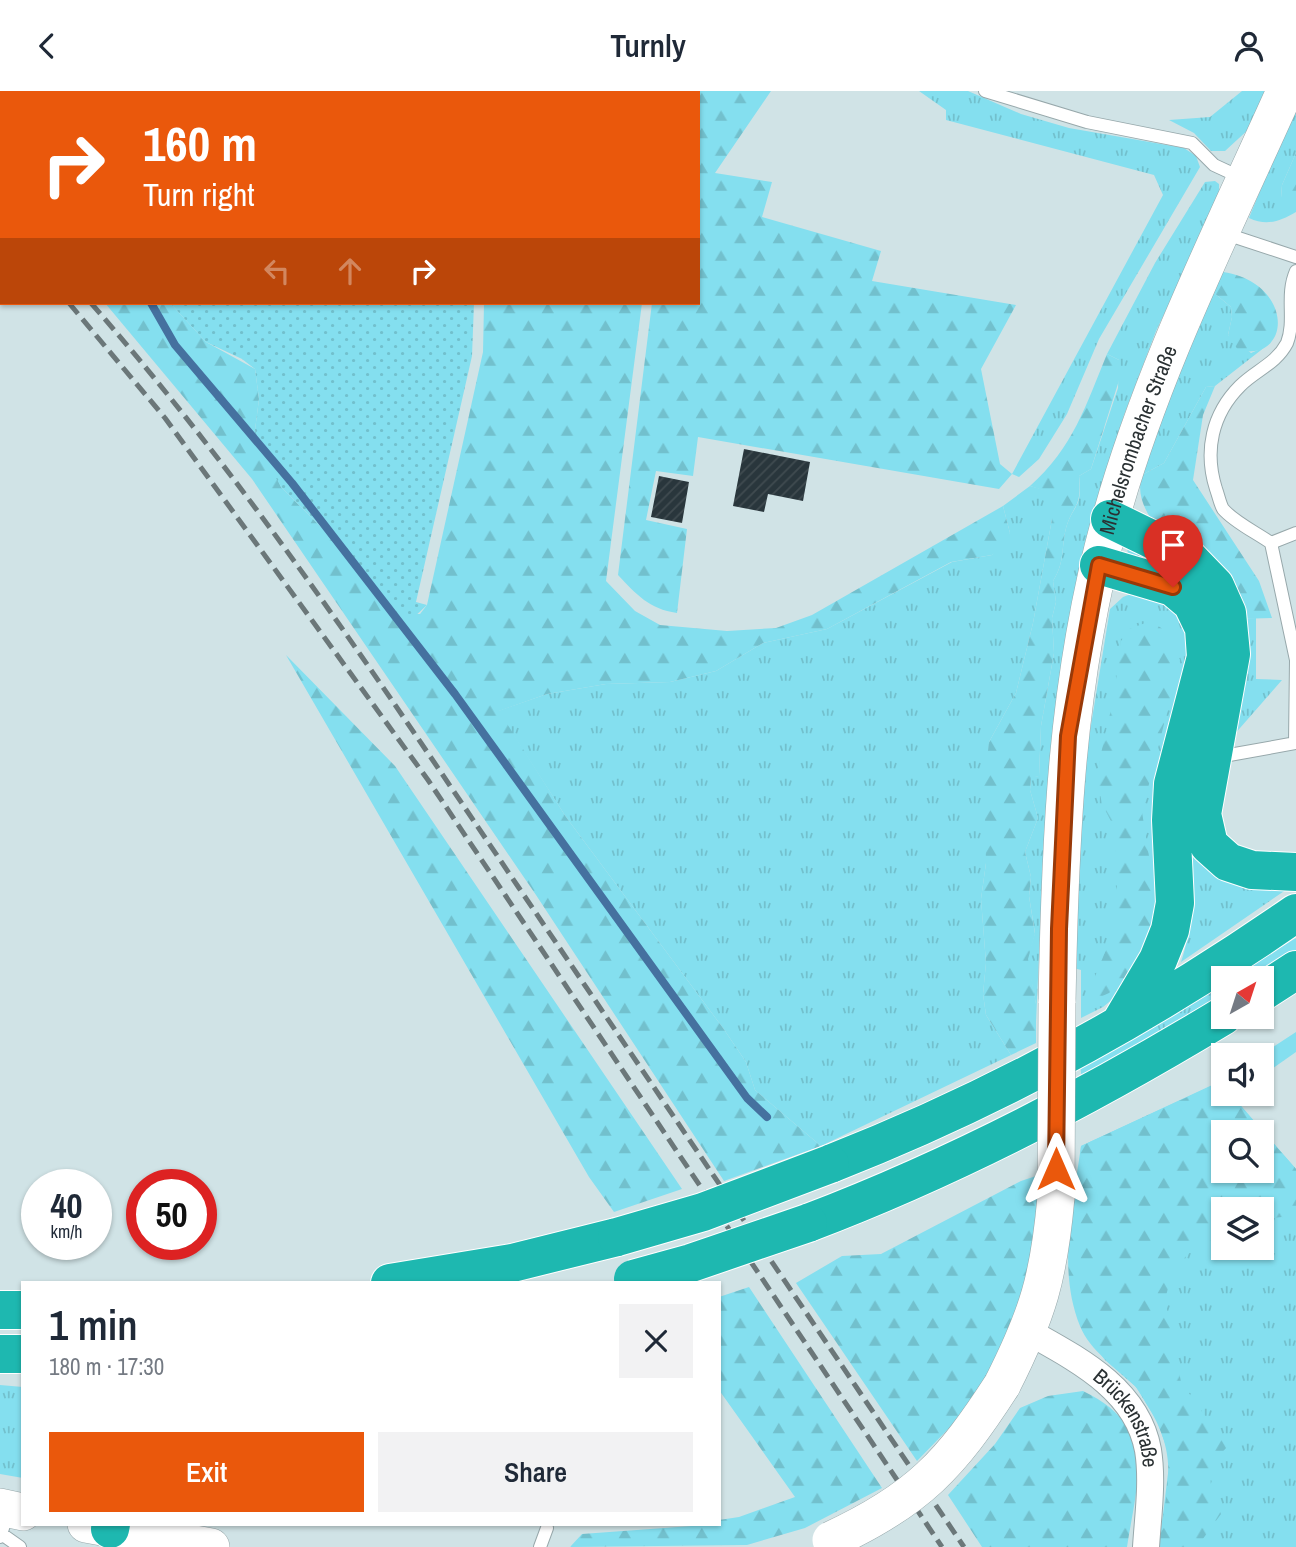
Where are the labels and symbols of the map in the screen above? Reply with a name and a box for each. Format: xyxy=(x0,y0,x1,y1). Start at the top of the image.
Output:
street label: Michelsrombacher Straße xyxy=(1092,341,1184,538)
pin xyxy=(1143,515,1203,587)
north arrow xyxy=(1211,966,1274,1029)
position arrow xyxy=(1019,1132,1093,1206)
speed limit sign: 50 xyxy=(126,1169,217,1260)
street label: Brückenstraße xyxy=(1087,1362,1165,1468)

